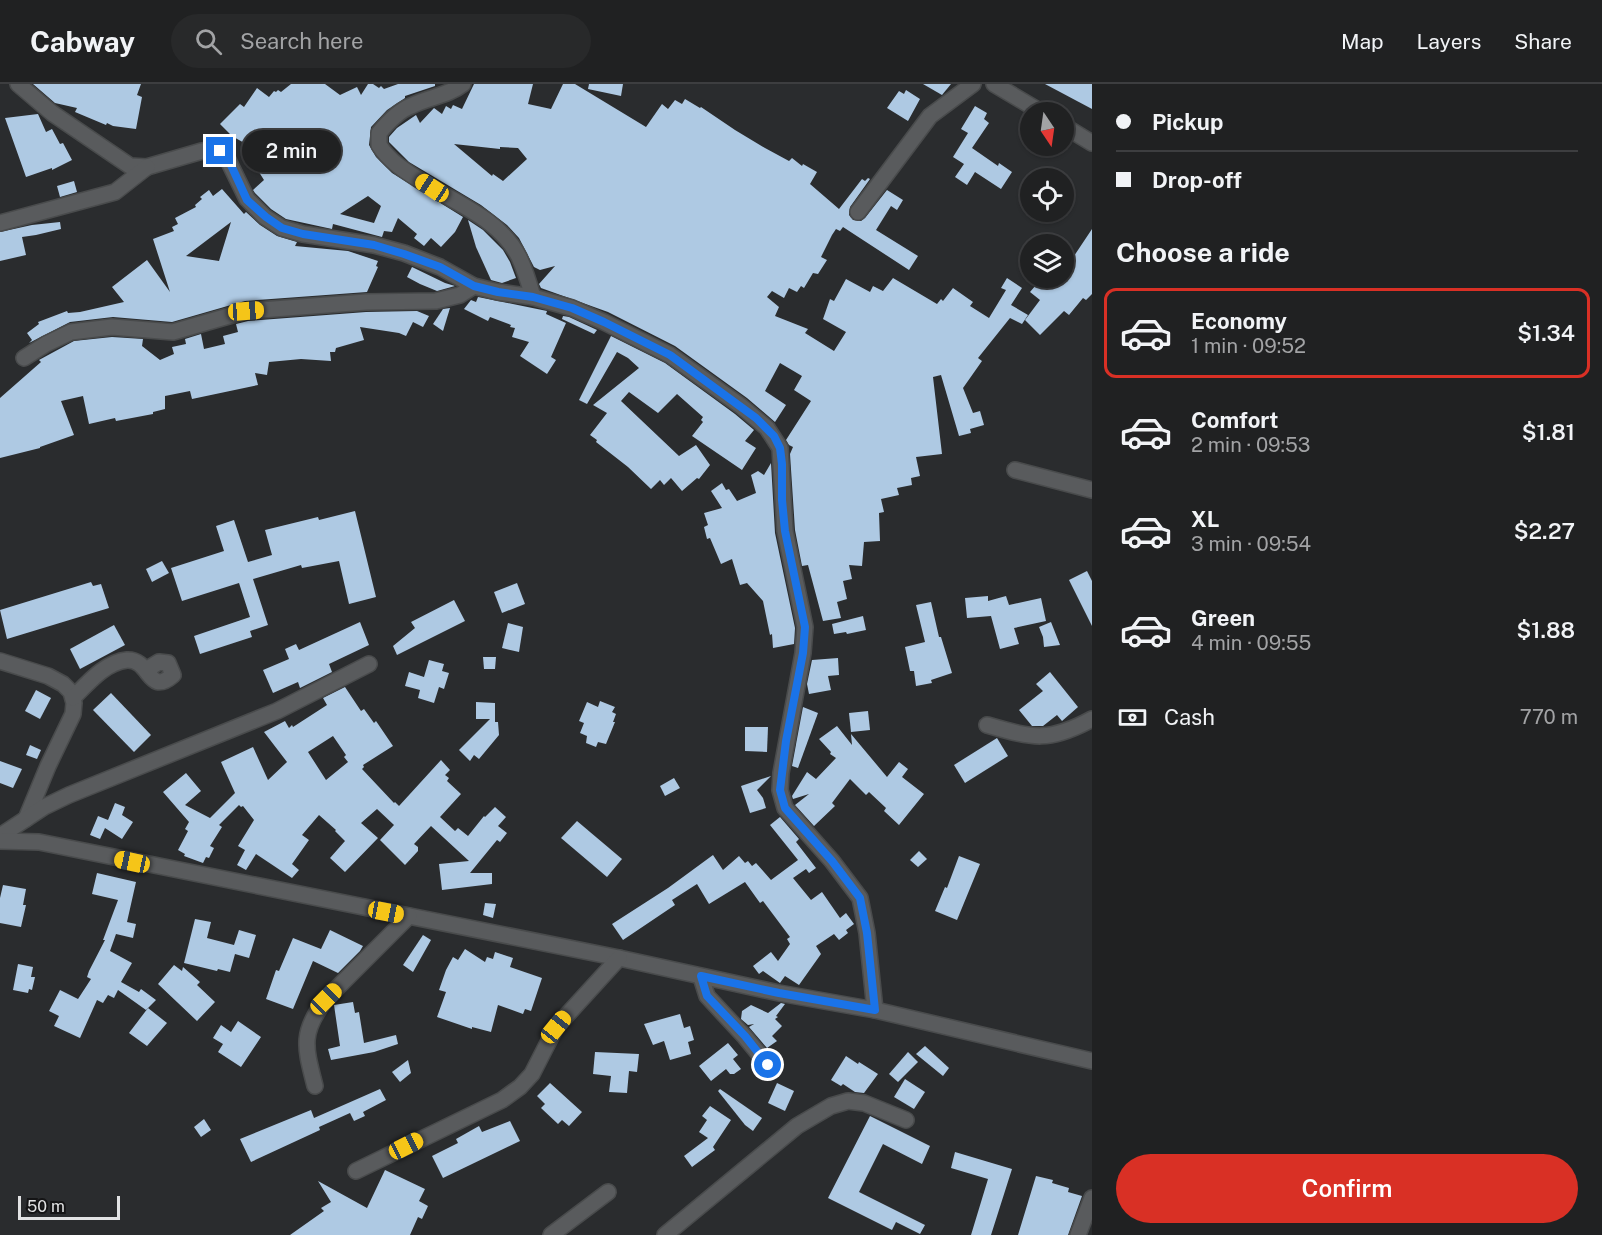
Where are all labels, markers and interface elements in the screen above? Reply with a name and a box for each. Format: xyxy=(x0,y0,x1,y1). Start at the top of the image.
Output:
search box xyxy=(171,14,591,68)
text: Cabway xyxy=(30,25,135,58)
icon: search xyxy=(192,25,225,58)
text: Search here xyxy=(240,28,363,54)
text: Map xyxy=(1341,29,1384,54)
text: Layers xyxy=(1417,29,1481,54)
text: Share xyxy=(1514,29,1572,54)
north arrow xyxy=(1020,102,1074,156)
map controls xyxy=(1020,102,1074,288)
text: Pickup xyxy=(1152,109,1223,135)
callout: 2 min xyxy=(241,130,340,172)
route end xyxy=(206,137,233,164)
text: 2 min xyxy=(266,139,317,163)
text: Drop-off xyxy=(1152,167,1242,193)
button: locate xyxy=(1020,168,1074,222)
car xyxy=(412,171,452,205)
button: layers xyxy=(1020,234,1074,288)
text: Choose a ride xyxy=(1116,236,1290,268)
car xyxy=(227,301,265,321)
icon: car xyxy=(1119,306,1173,360)
text: Economy xyxy=(1191,308,1287,334)
text: $1.34 xyxy=(1517,320,1575,346)
text: 1 min · 09:52 xyxy=(1191,334,1306,358)
icon: car xyxy=(1119,405,1173,459)
text: Comfort xyxy=(1191,407,1278,433)
text: $1.81 xyxy=(1522,419,1575,445)
text: 2 min · 09:53 xyxy=(1191,433,1310,457)
icon: car xyxy=(1119,504,1173,558)
text: XL xyxy=(1191,506,1219,532)
text: $2.27 xyxy=(1514,518,1575,544)
text: 3 min · 09:54 xyxy=(1191,532,1311,556)
icon: car xyxy=(1119,603,1173,657)
text: Green xyxy=(1191,605,1255,631)
text: $1.88 xyxy=(1517,617,1575,643)
text: 4 min · 09:55 xyxy=(1191,631,1311,655)
icon: cash xyxy=(1116,701,1149,734)
text: Cash xyxy=(1164,704,1215,730)
text: 770 m xyxy=(1520,705,1578,729)
car xyxy=(113,849,151,875)
car xyxy=(367,900,405,924)
car xyxy=(307,980,345,1018)
car xyxy=(538,1007,574,1047)
route start xyxy=(754,1051,781,1078)
car xyxy=(386,1130,426,1162)
button: Confirm xyxy=(1116,1154,1578,1223)
scale bar xyxy=(18,1193,120,1220)
text: 50 m xyxy=(27,1197,65,1216)

